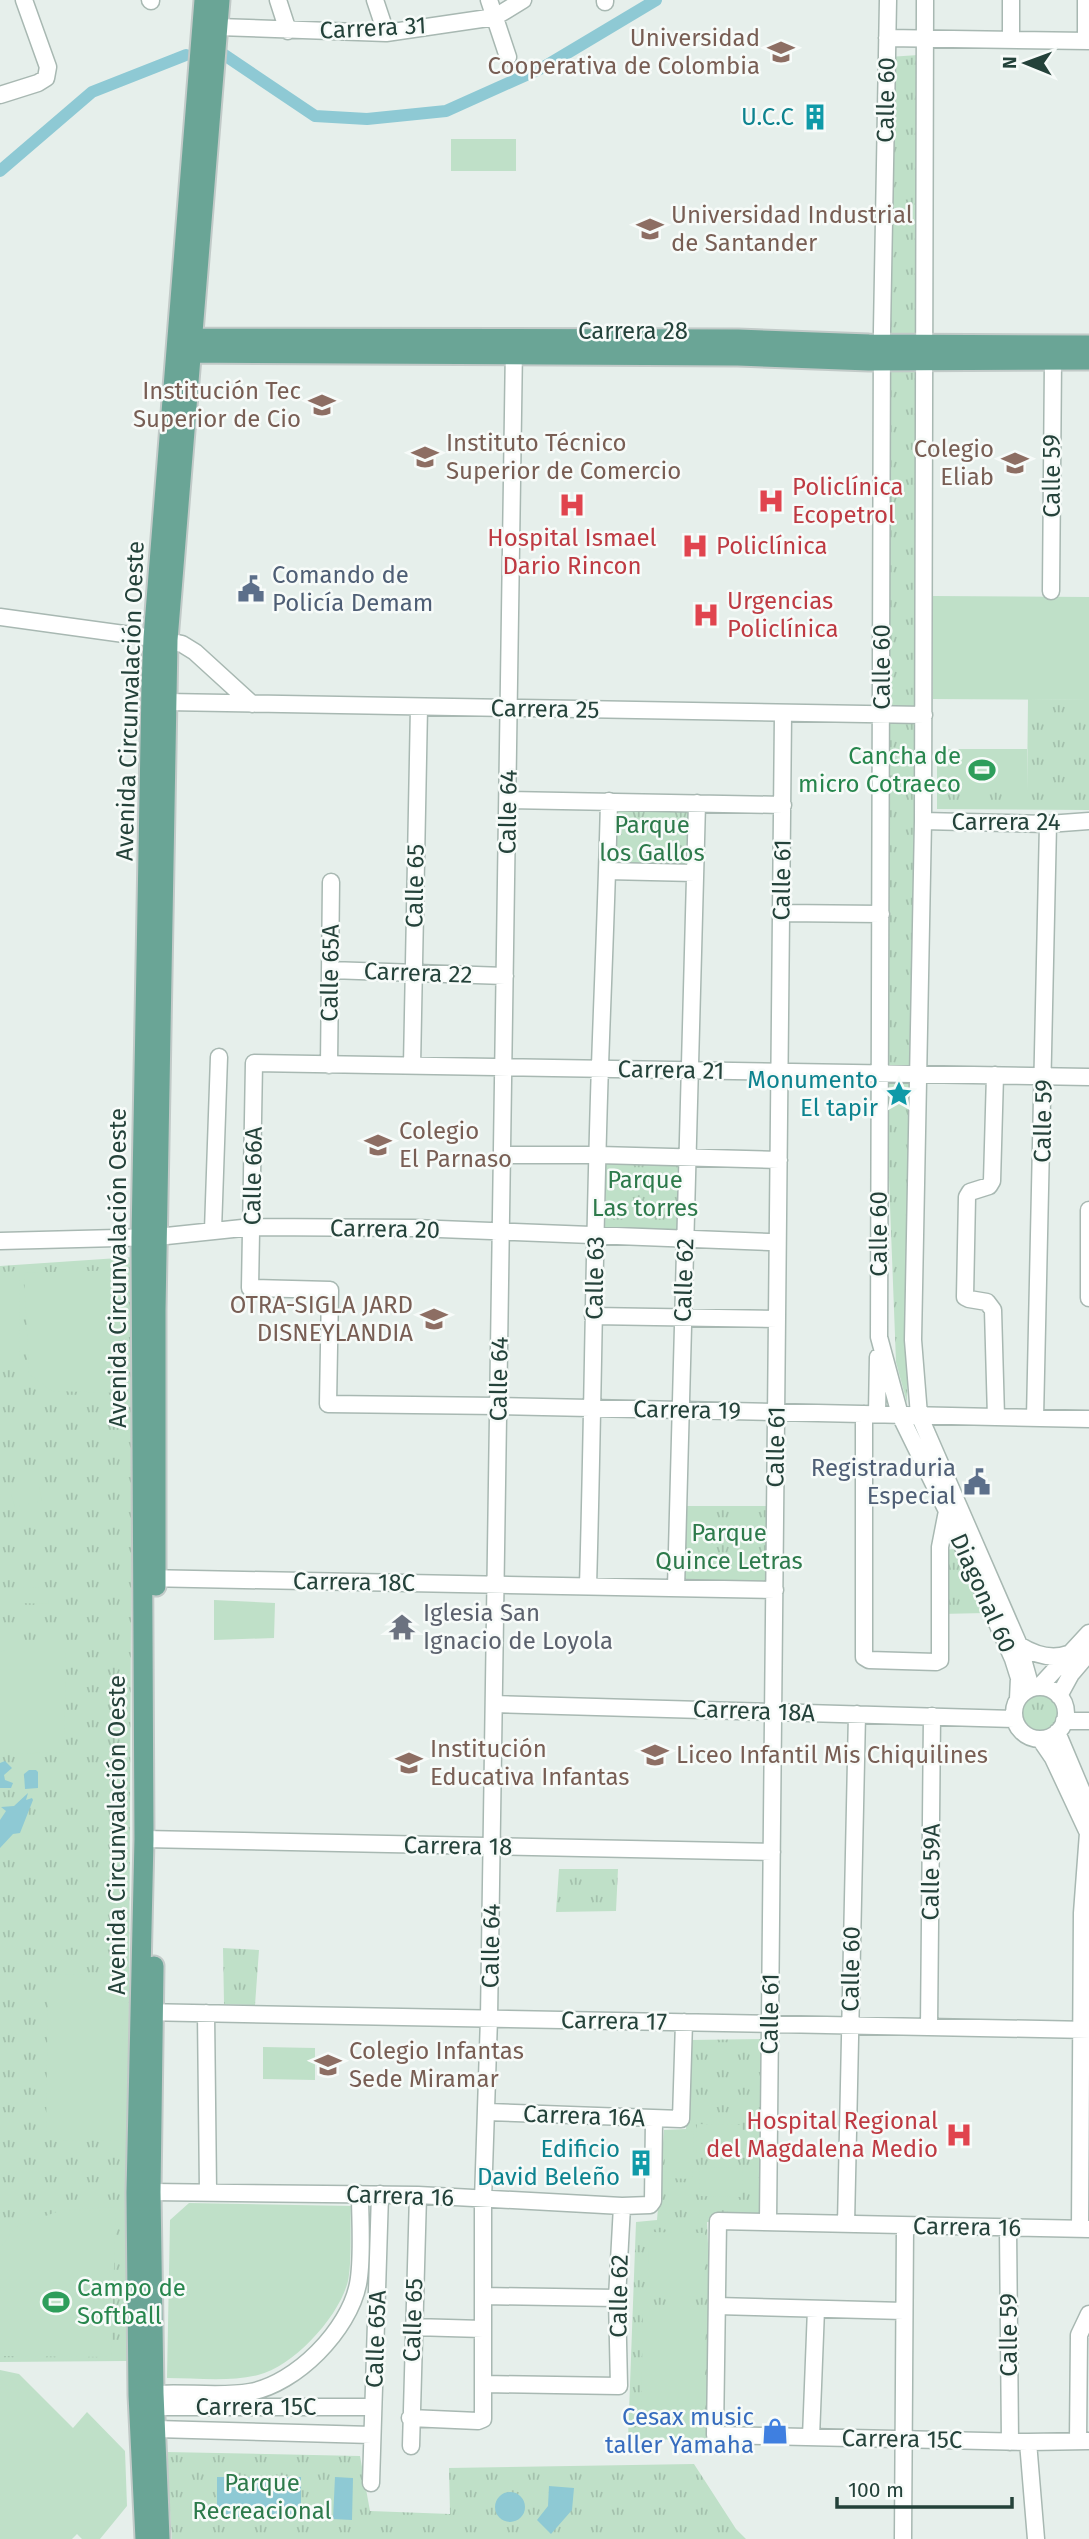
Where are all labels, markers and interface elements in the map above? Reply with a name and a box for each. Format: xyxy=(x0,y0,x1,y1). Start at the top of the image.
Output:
street label: Carrera 31 xyxy=(319,11,427,45)
place label: Universidad Cooperativa de Colombia xyxy=(488,24,760,80)
north arrow xyxy=(991,28,1061,98)
school or university icon: Universidad Cooperativa de Colombia xyxy=(766,37,796,67)
text: N xyxy=(998,56,1021,69)
street label: Calle 60 xyxy=(871,57,901,143)
building icon: U.C.C xyxy=(800,102,830,132)
place label: U.C.C xyxy=(741,103,794,131)
place label: Universidad Industrial de Santander xyxy=(671,201,913,257)
school or university icon: Universidad Industrial de Santander xyxy=(635,214,665,244)
street label: Carrera 28 xyxy=(578,317,688,345)
place label: Institución Tec Superior de Cio xyxy=(133,377,301,433)
school or university icon: Institución Tec Superior de Cio xyxy=(307,390,337,420)
place label: Instituto Técnico Superior de Comercio xyxy=(446,429,681,485)
street label: Calle 59 xyxy=(1038,434,1066,518)
place label: Colegio Eliab xyxy=(914,435,994,491)
school or university icon: Instituto Técnico Superior de Comercio xyxy=(410,442,440,472)
school or university icon: Colegio Eliab xyxy=(1000,448,1030,478)
place label: Policlínica Ecopetrol xyxy=(792,473,903,529)
hospital icon: Policlínica Ecopetrol xyxy=(756,486,786,516)
hospital icon: Hospital Ismael Dario Rincon xyxy=(557,490,587,520)
place label: Hospital Ismael Dario Rincon xyxy=(487,524,657,580)
hospital icon: Policlínica xyxy=(680,531,710,561)
place label: Policlínica xyxy=(716,532,827,560)
street label: Avenida Circunvalación Oeste xyxy=(110,541,150,861)
place label: Comando de Policía Demam xyxy=(272,561,433,617)
public building icon: Comando de Policía Demam xyxy=(236,574,266,604)
place label: Urgencias Policlínica xyxy=(727,587,838,643)
hospital icon: Urgencias Policlínica xyxy=(691,600,721,630)
street label: Calle 60 xyxy=(868,624,896,710)
street label: Carrera 25 xyxy=(490,694,600,724)
place label: Cancha de micro Cotraeco xyxy=(798,742,961,798)
sports icon: Cancha de micro Cotraeco xyxy=(967,755,997,785)
street label: Calle 64 xyxy=(493,769,523,855)
street label: Carrera 24 xyxy=(952,808,1061,836)
park label: Parque los Gallos xyxy=(599,811,705,867)
street label: Calle 61 xyxy=(767,839,797,921)
street label: Calle 65 xyxy=(400,844,430,928)
street label: Calle 65A xyxy=(315,924,345,1022)
street label: Carrera 22 xyxy=(363,957,473,989)
street label: Carrera 21 xyxy=(617,1055,725,1085)
place label: Monumento El tapir xyxy=(747,1066,879,1122)
place icon: Monumento El tapir xyxy=(884,1079,914,1109)
street label: Calle 59 xyxy=(1028,1079,1058,1163)
street label: Avenida Circunvalación Oeste xyxy=(104,1108,132,1428)
place label: Colegio El Parnaso xyxy=(399,1117,512,1173)
street label: Calle 66A xyxy=(238,1126,268,1226)
school or university icon: Colegio El Parnaso xyxy=(363,1130,393,1160)
park label: Parque Las torres xyxy=(592,1166,698,1222)
street label: Calle 60 xyxy=(865,1191,893,1277)
street label: Carrera 20 xyxy=(330,1214,440,1244)
street label: Calle 63 xyxy=(580,1236,610,1320)
street label: Calle 62 xyxy=(669,1238,699,1322)
place label: OTRA-SIGLA JARD DISNEYLANDIA xyxy=(230,1291,413,1347)
school or university icon: OTRA-SIGLA JARD DISNEYLANDIA xyxy=(419,1304,449,1334)
street label: Calle 64 xyxy=(484,1336,514,1422)
street label: Carrera 19 xyxy=(633,1395,741,1425)
street label: Calle 61 xyxy=(761,1406,791,1488)
place label: Registraduria Especial xyxy=(811,1454,956,1510)
public building icon: Registraduria Especial xyxy=(962,1467,992,1497)
park label: Parque Quince Letras xyxy=(655,1519,803,1575)
street label: Diagonal 60 xyxy=(944,1529,1022,1657)
street label: Carrera 18C xyxy=(293,1567,415,1597)
place label: Iglesia San Ignacio de Loyola xyxy=(423,1599,613,1655)
temple icon: Iglesia San Ignacio de Loyola xyxy=(387,1612,417,1642)
street label: Avenida Circunvalación Oeste xyxy=(103,1675,131,1995)
street label: Carrera 18A xyxy=(692,1695,816,1727)
place label: Institución Educativa Infantas xyxy=(430,1735,630,1791)
school or university icon: Liceo Infantil Mis Chiquilines xyxy=(640,1740,670,1770)
place label: Liceo Infantil Mis Chiquilines xyxy=(676,1741,988,1769)
school or university icon: Institución Educativa Infantas xyxy=(394,1748,424,1778)
street label: Calle 59A xyxy=(916,1823,946,1921)
street label: Carrera 18 xyxy=(403,1831,513,1861)
street label: Calle 64 xyxy=(476,1903,506,1989)
street label: Calle 60 xyxy=(836,1926,866,2012)
street label: Calle 61 xyxy=(755,1973,785,2055)
street label: Carrera 17 xyxy=(561,2006,667,2036)
place label: Colegio Infantas Sede Miramar xyxy=(349,2037,524,2093)
school or university icon: Colegio Infantas Sede Miramar xyxy=(313,2050,343,2080)
street label: Carrera 16A xyxy=(523,2100,646,2132)
place label: Hospital Regional del Magdalena Medio xyxy=(706,2107,938,2163)
hospital icon: Hospital Regional del Magdalena Medio xyxy=(944,2120,974,2150)
place label: Edificio David Beleño xyxy=(477,2135,620,2191)
building icon: Edificio David Beleño xyxy=(626,2148,656,2178)
street label: Carrera 16 xyxy=(345,2180,455,2212)
street label: Carrera 16 xyxy=(913,2212,1021,2242)
street label: Calle 62 xyxy=(604,2254,634,2338)
place label: Campo de Softball xyxy=(77,2274,186,2330)
street label: Calle 65 xyxy=(398,2277,428,2363)
sports icon: Campo de Softball xyxy=(41,2287,71,2317)
street label: Calle 65A xyxy=(360,2289,392,2388)
street label: Calle 59 xyxy=(995,2293,1023,2377)
street label: Carrera 15C xyxy=(196,2393,316,2421)
place label: Cesax music taller Yamaha xyxy=(605,2403,754,2459)
shop icon: Cesax music taller Yamaha xyxy=(760,2416,790,2446)
street label: Carrera 15C xyxy=(841,2424,963,2454)
scale bar xyxy=(837,2466,1012,2510)
park label: Parque Recreacional xyxy=(192,2469,332,2525)
text: 100 m xyxy=(848,2477,904,2503)

